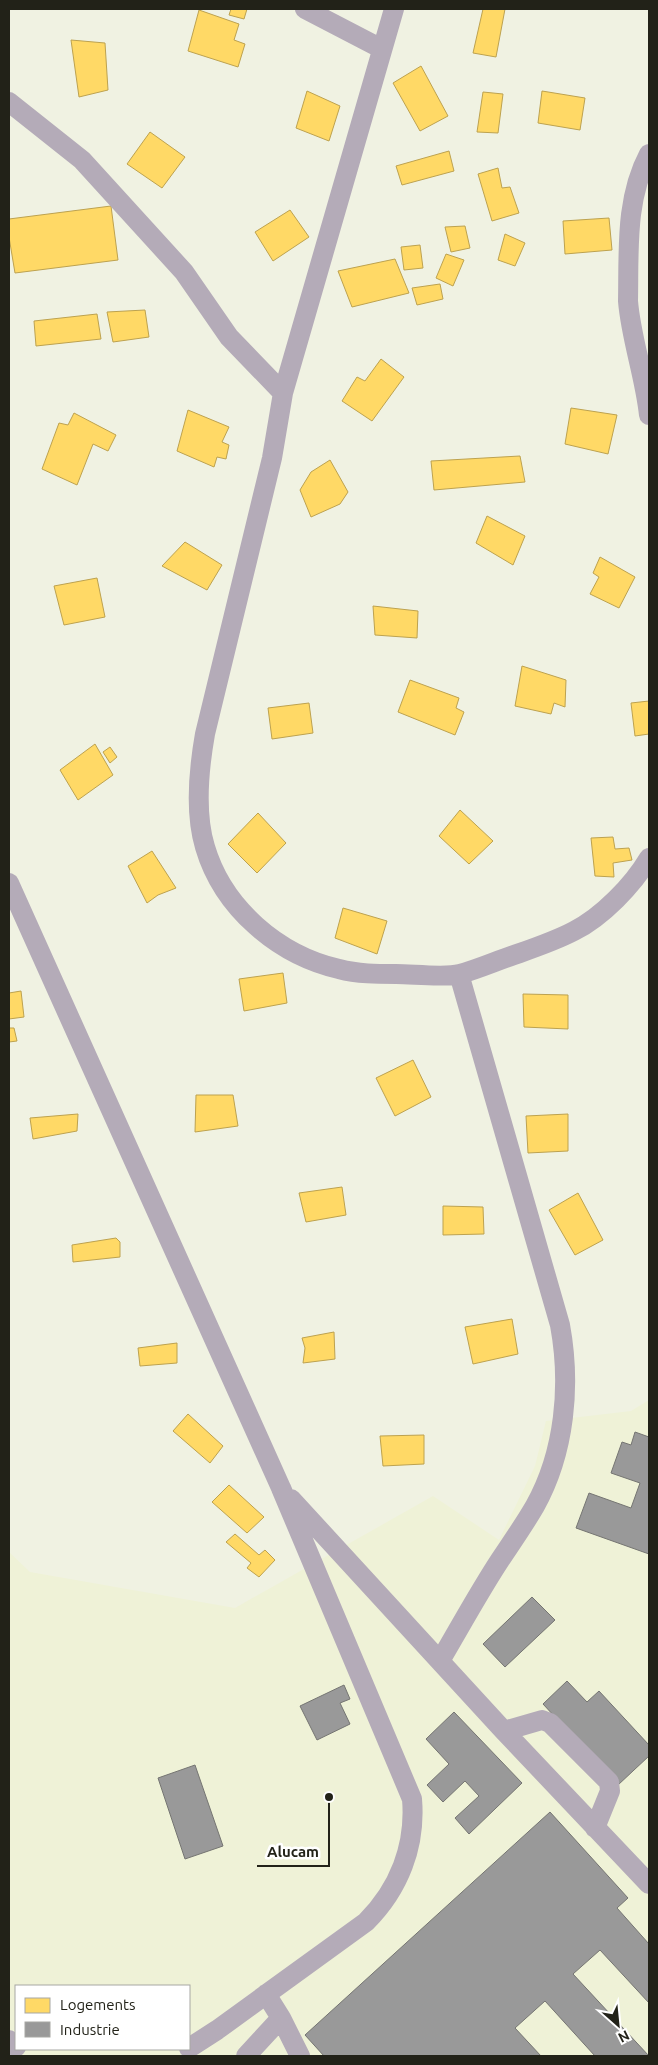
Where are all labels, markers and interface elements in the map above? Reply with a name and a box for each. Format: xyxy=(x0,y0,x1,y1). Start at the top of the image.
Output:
callout: Alucam xyxy=(257,1836,329,1866)
text: Alucam xyxy=(267,1843,319,1860)
legend xyxy=(15,1985,190,2050)
text: Logements xyxy=(60,1996,136,2013)
north arrow xyxy=(593,2000,643,2050)
text: Industrie xyxy=(60,2021,120,2038)
text: N xyxy=(616,2027,632,2046)

